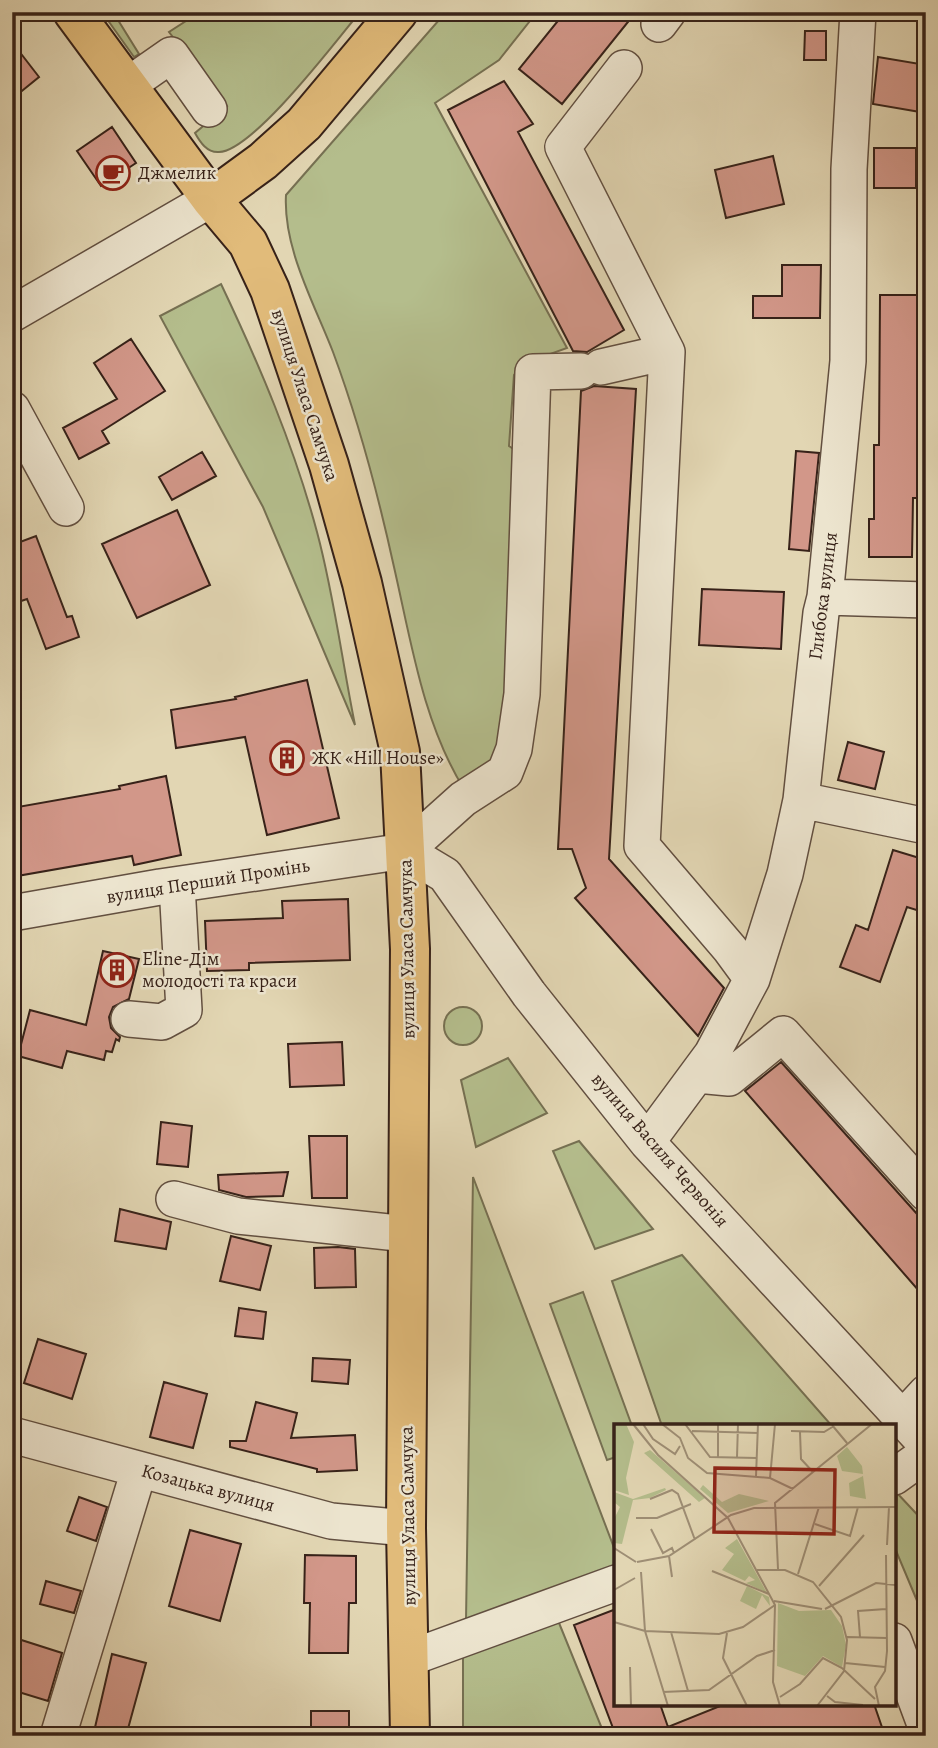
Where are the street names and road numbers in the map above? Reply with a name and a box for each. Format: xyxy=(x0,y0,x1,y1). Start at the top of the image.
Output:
street label: вулиця Уласа Самчука xyxy=(265,306,345,485)
street label: Глибока вулиця xyxy=(802,531,844,661)
street label: вулиця Перший Промінь xyxy=(104,852,312,910)
street label: вулиця Уласа Самчука xyxy=(392,859,422,1039)
street label: вулиця Василя Червонія xyxy=(585,1067,735,1233)
street label: вулиця Уласа Самчука xyxy=(393,1426,423,1606)
street label: Козацька вулиця xyxy=(139,1458,277,1518)

